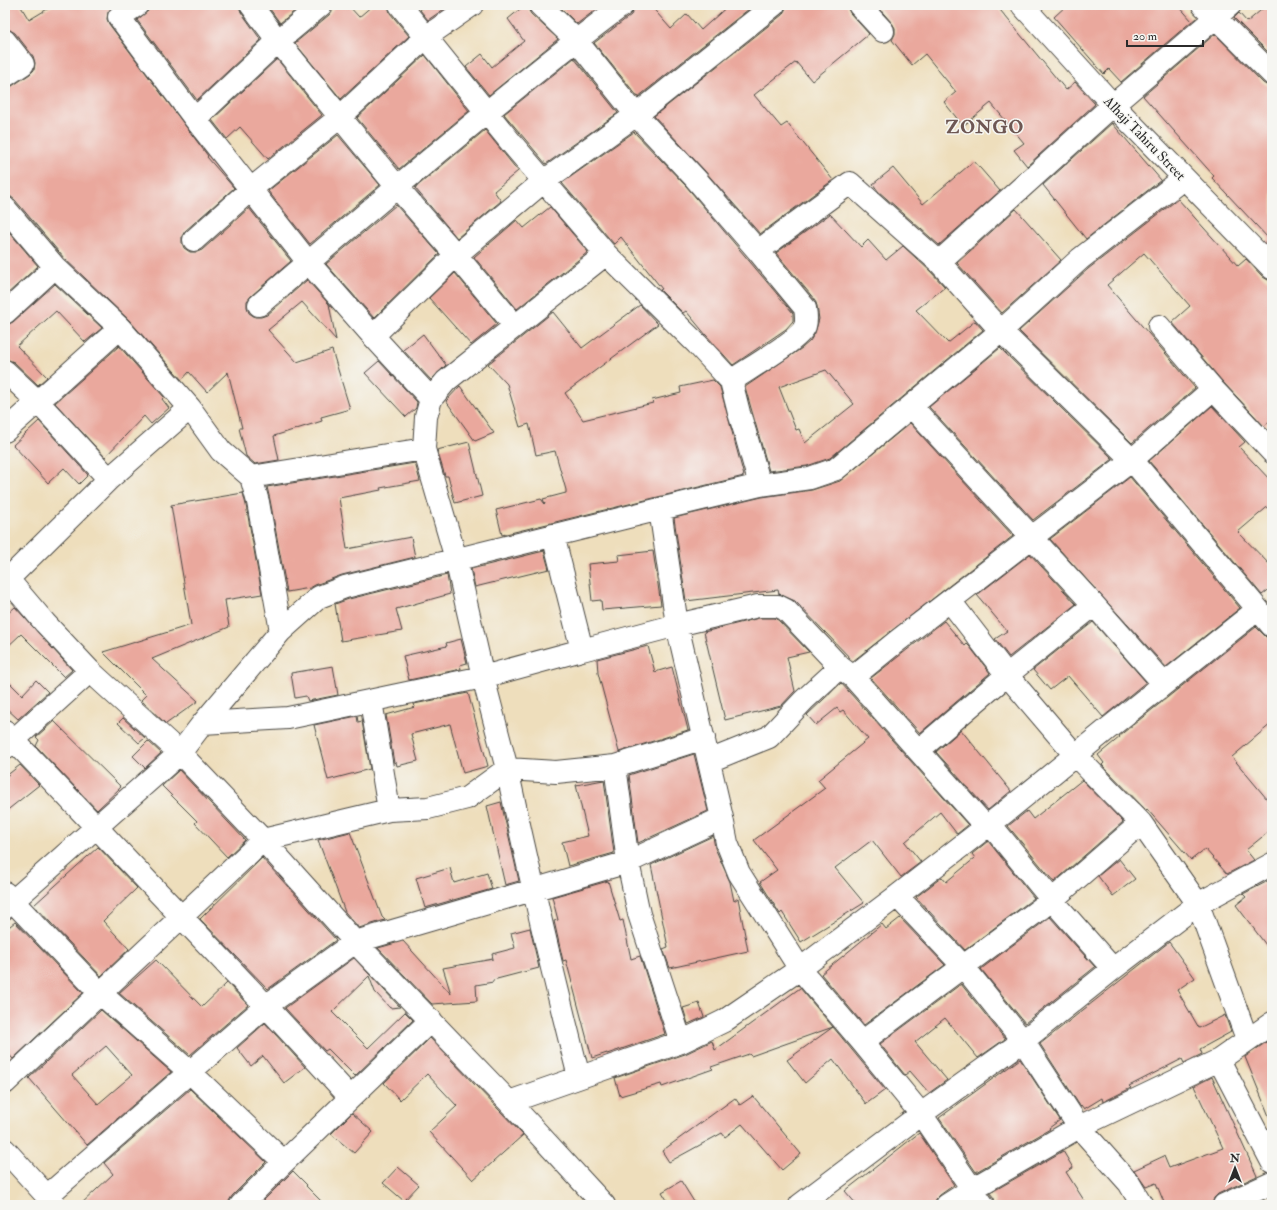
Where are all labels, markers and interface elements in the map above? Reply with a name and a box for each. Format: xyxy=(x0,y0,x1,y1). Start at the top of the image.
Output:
scale bar xyxy=(1127,22,1203,48)
text: 20 m xyxy=(1133,29,1158,44)
street label: Alhaji Tahiru Street xyxy=(1100,92,1189,184)
district label: ZONGO xyxy=(946,116,1024,139)
north arrow xyxy=(1215,1148,1255,1188)
text: N xyxy=(1229,1152,1241,1165)

